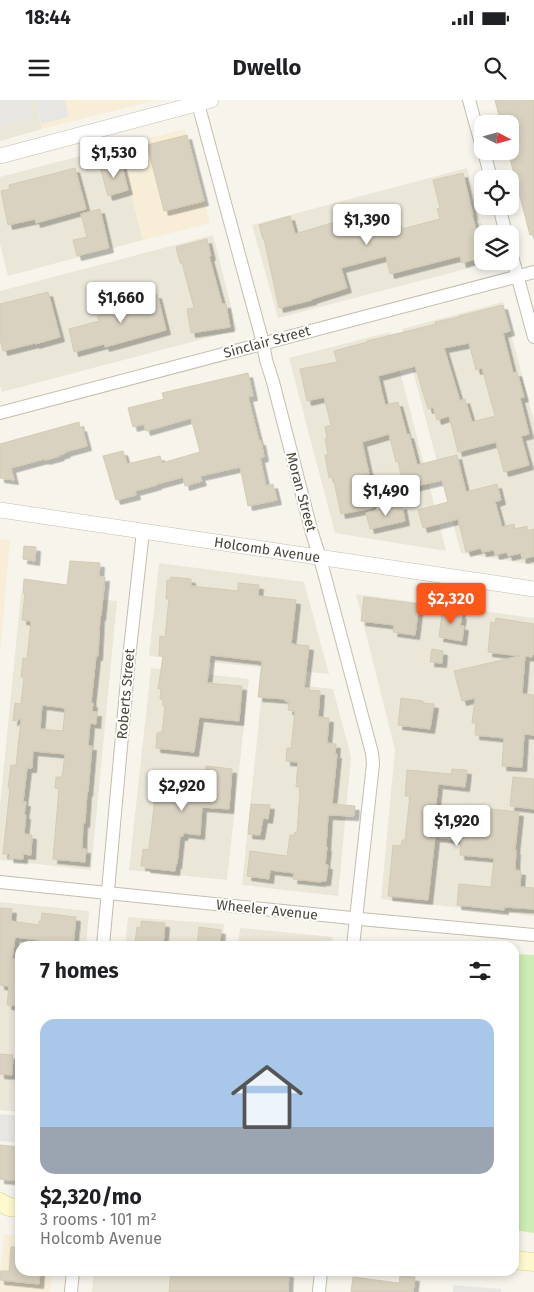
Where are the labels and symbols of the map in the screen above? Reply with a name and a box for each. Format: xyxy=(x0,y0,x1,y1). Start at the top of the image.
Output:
north arrow xyxy=(474,115,519,160)
pin: $1,530 xyxy=(73,136,155,179)
pin: $1,390 xyxy=(326,204,408,246)
pin: $1,660 xyxy=(80,282,162,324)
street label: Sinclair Street xyxy=(222,322,313,362)
street label: Moran Street xyxy=(282,450,320,534)
pin: $1,490 xyxy=(345,474,427,517)
street label: Holcomb Avenue xyxy=(213,533,321,566)
pin: $2,320 xyxy=(410,582,492,625)
street label: Roberts Street xyxy=(114,647,139,740)
pin: $2,920 xyxy=(141,770,223,812)
pin: $1,920 xyxy=(416,804,498,847)
street label: Wheeler Avenue xyxy=(215,896,319,924)

